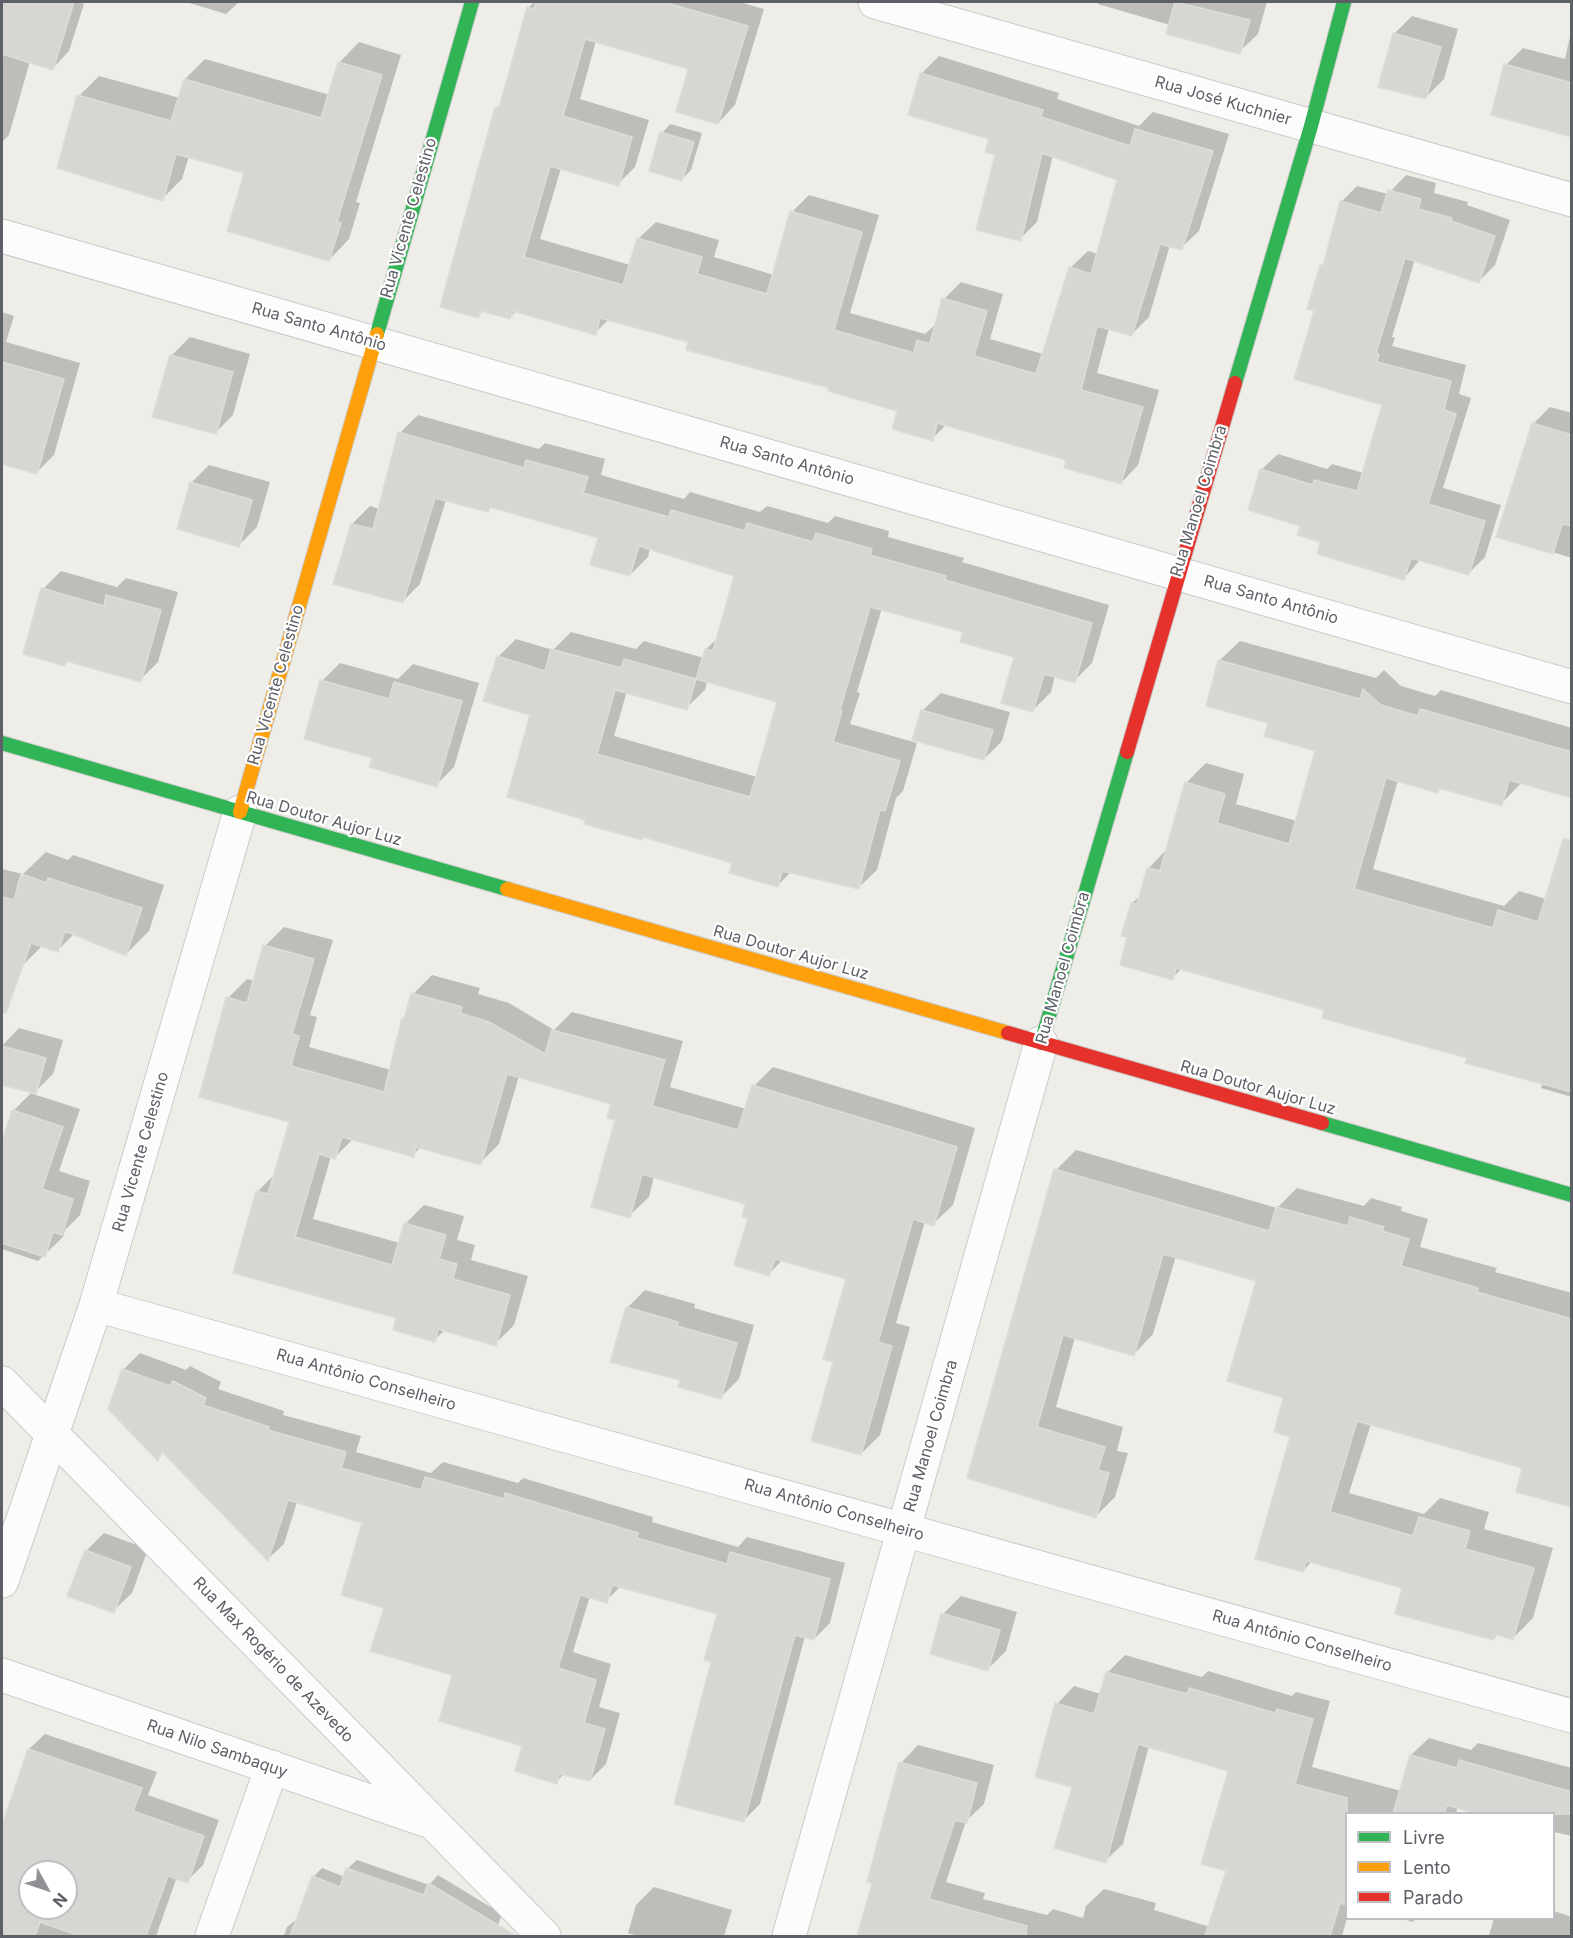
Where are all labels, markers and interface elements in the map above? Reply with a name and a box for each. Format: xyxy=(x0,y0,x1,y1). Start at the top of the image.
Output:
street label: Rua José Kuchnier xyxy=(1152,72,1294,130)
street label: Rua Vicente Celestino xyxy=(377,136,441,300)
street label: Rua Santo Antônio xyxy=(249,299,389,355)
street label: Rua Manoel Coimbra xyxy=(1167,423,1231,579)
street label: Rua Santo Antônio xyxy=(717,433,857,489)
street label: Rua Santo Antônio xyxy=(1201,572,1341,628)
street label: Rua Vicente Celestino xyxy=(244,603,308,767)
street label: Rua Doutor Aujor Luz xyxy=(244,788,404,850)
street label: Rua Manoel Coimbra xyxy=(1032,890,1094,1046)
street label: Rua Doutor Aujor Luz xyxy=(711,922,871,984)
street label: Rua Doutor Aujor Luz xyxy=(1178,1057,1338,1119)
street label: Rua Vicente Celestino xyxy=(109,1070,173,1234)
street label: Rua Antônio Conselheiro xyxy=(274,1345,458,1415)
street label: Rua Manoel Coimbra xyxy=(900,1358,962,1514)
street label: Rua Antônio Conselheiro xyxy=(742,1475,926,1545)
street label: Rua Max Rogério de Azevedo xyxy=(189,1573,357,1747)
street label: Rua Antônio Conselheiro xyxy=(1210,1606,1394,1676)
street label: Rua Nilo Sambaquy xyxy=(144,1716,290,1782)
legend xyxy=(1345,1812,1555,1920)
text: Livre xyxy=(1403,1827,1445,1848)
text: Lento xyxy=(1403,1857,1451,1878)
north arrow xyxy=(18,1860,78,1920)
text: Parado xyxy=(1403,1887,1463,1908)
text: N xyxy=(49,1889,72,1911)

